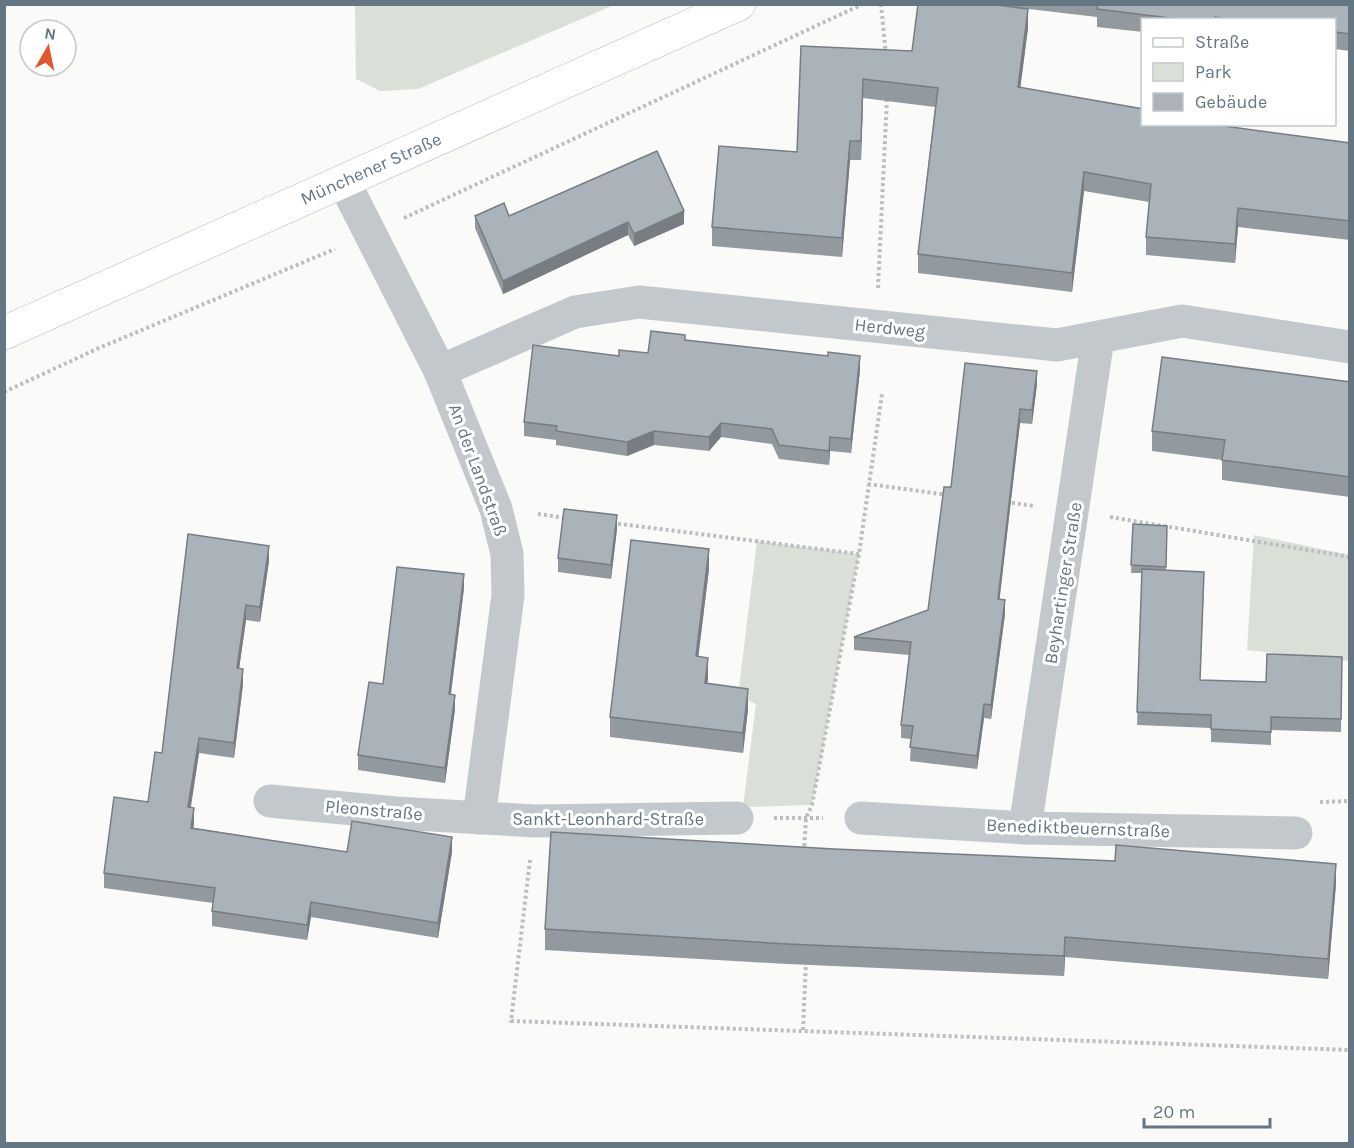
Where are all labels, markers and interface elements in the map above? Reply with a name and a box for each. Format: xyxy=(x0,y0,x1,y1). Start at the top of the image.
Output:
north arrow xyxy=(18,18,78,78)
legend xyxy=(1141,18,1336,126)
text: N xyxy=(43,23,57,44)
text: Straße xyxy=(1195,31,1249,53)
text: Park xyxy=(1195,61,1232,83)
text: Gebäude xyxy=(1195,91,1267,113)
street label: Münchener Straße xyxy=(297,128,445,210)
street label: Herdweg xyxy=(854,313,926,343)
street label: An der Landstraß xyxy=(444,401,512,539)
street label: Beyhartinger Straße xyxy=(1039,500,1087,666)
street label: Pleonstraße xyxy=(324,795,424,825)
street label: Sankt-Leonhard-Straße xyxy=(512,808,704,830)
street label: Benediktbeuernstraße xyxy=(986,814,1170,842)
scale bar xyxy=(1144,1091,1270,1129)
text: 20 m xyxy=(1153,1101,1195,1123)

